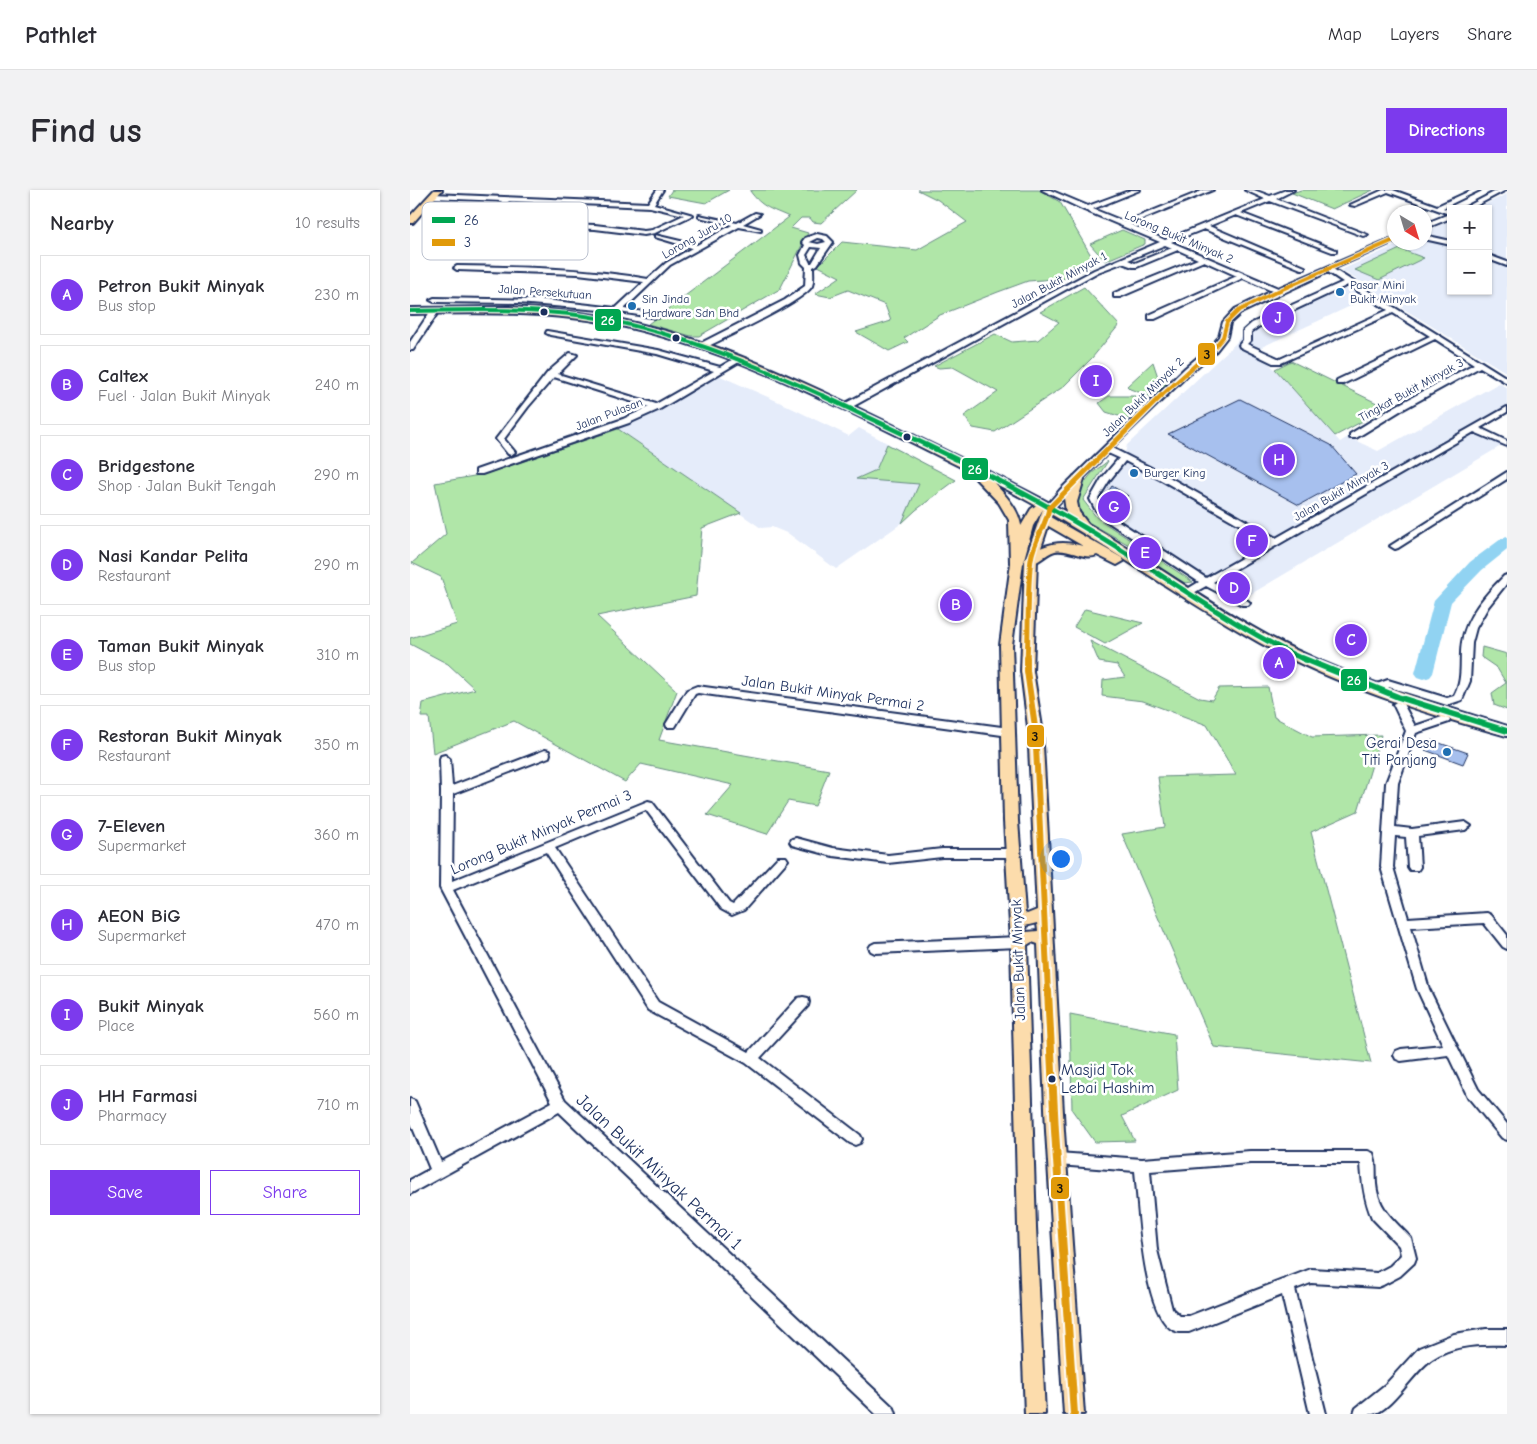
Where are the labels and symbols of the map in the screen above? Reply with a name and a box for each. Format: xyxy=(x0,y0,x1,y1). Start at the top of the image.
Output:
legend xyxy=(422,202,588,260)
north arrow xyxy=(1387,205,1432,250)
street label: Lorong Bukit Minyak 2 xyxy=(1123,208,1235,266)
street label: Lorong Juru 10 xyxy=(659,210,735,262)
text: 26 xyxy=(464,212,479,229)
text: 3 xyxy=(464,234,471,251)
street label: Jalan Bukit Minyak 1 xyxy=(1009,249,1109,311)
place label: Pasar Mini Bukit Minyak xyxy=(1350,278,1416,306)
street label: Jalan Persekutuan xyxy=(498,282,592,302)
marker: Pasar Mini Bukit Minyak xyxy=(1334,286,1346,298)
place label: Sin Jinda Hardware Sdn Bhd xyxy=(642,292,739,320)
pin: J xyxy=(1262,299,1294,337)
marker: Sin Jinda Hardware Sdn Bhd xyxy=(626,300,638,312)
unlabelled marker xyxy=(539,307,549,317)
line badge: 26 xyxy=(594,308,622,332)
text: 26 xyxy=(601,312,615,329)
unlabelled marker xyxy=(671,333,681,343)
line badge: 3 xyxy=(1197,342,1216,366)
text: 3 xyxy=(1204,346,1211,363)
street label: Jalan Bukit Minyak 2 xyxy=(1099,355,1187,439)
street label: Tingkat Bukit Minyak 3 xyxy=(1356,355,1466,425)
pin: I xyxy=(1080,362,1112,400)
street label: Jalan Pulasan xyxy=(574,395,644,433)
unlabelled marker xyxy=(902,432,912,442)
pin: H xyxy=(1263,441,1295,479)
line badge: 26 xyxy=(961,457,989,481)
street label: Jalan Bukit Minyak 3 xyxy=(1291,458,1391,524)
text: 26 xyxy=(968,461,982,478)
place label: Burger King xyxy=(1144,466,1206,480)
marker: Burger King xyxy=(1128,467,1140,479)
pin: G xyxy=(1098,488,1130,526)
pin: F xyxy=(1236,522,1268,560)
pin: E xyxy=(1129,534,1161,572)
pin: D xyxy=(1218,569,1250,607)
pin: B xyxy=(940,586,972,624)
pin: C xyxy=(1335,621,1367,659)
pin: A xyxy=(1263,644,1295,682)
line badge: 26 xyxy=(1340,668,1368,692)
street label: Jalan Bukit Minyak Permai 2 xyxy=(741,671,925,715)
text: 26 xyxy=(1347,672,1361,689)
line badge: 3 xyxy=(1026,724,1045,748)
text: 3 xyxy=(1032,728,1039,745)
place label: Gerai Desa Titi Panjang xyxy=(1362,734,1437,769)
marker: Gerai Desa Titi Panjang xyxy=(1441,746,1453,758)
street label: Lorong Bukit Minyak Permai 3 xyxy=(448,786,634,878)
your location xyxy=(1048,846,1074,872)
street label: Jalan Bukit Minyak xyxy=(1007,898,1029,1021)
place label: Masjid Tok Lebai Hashim xyxy=(1061,1061,1154,1097)
marker: Masjid Tok Lebai Hashim xyxy=(1047,1074,1057,1084)
street label: Jalan Bukit Minyak Permai 1 xyxy=(572,1090,746,1254)
line badge: 3 xyxy=(1050,1176,1070,1200)
text: 3 xyxy=(1057,1180,1064,1197)

